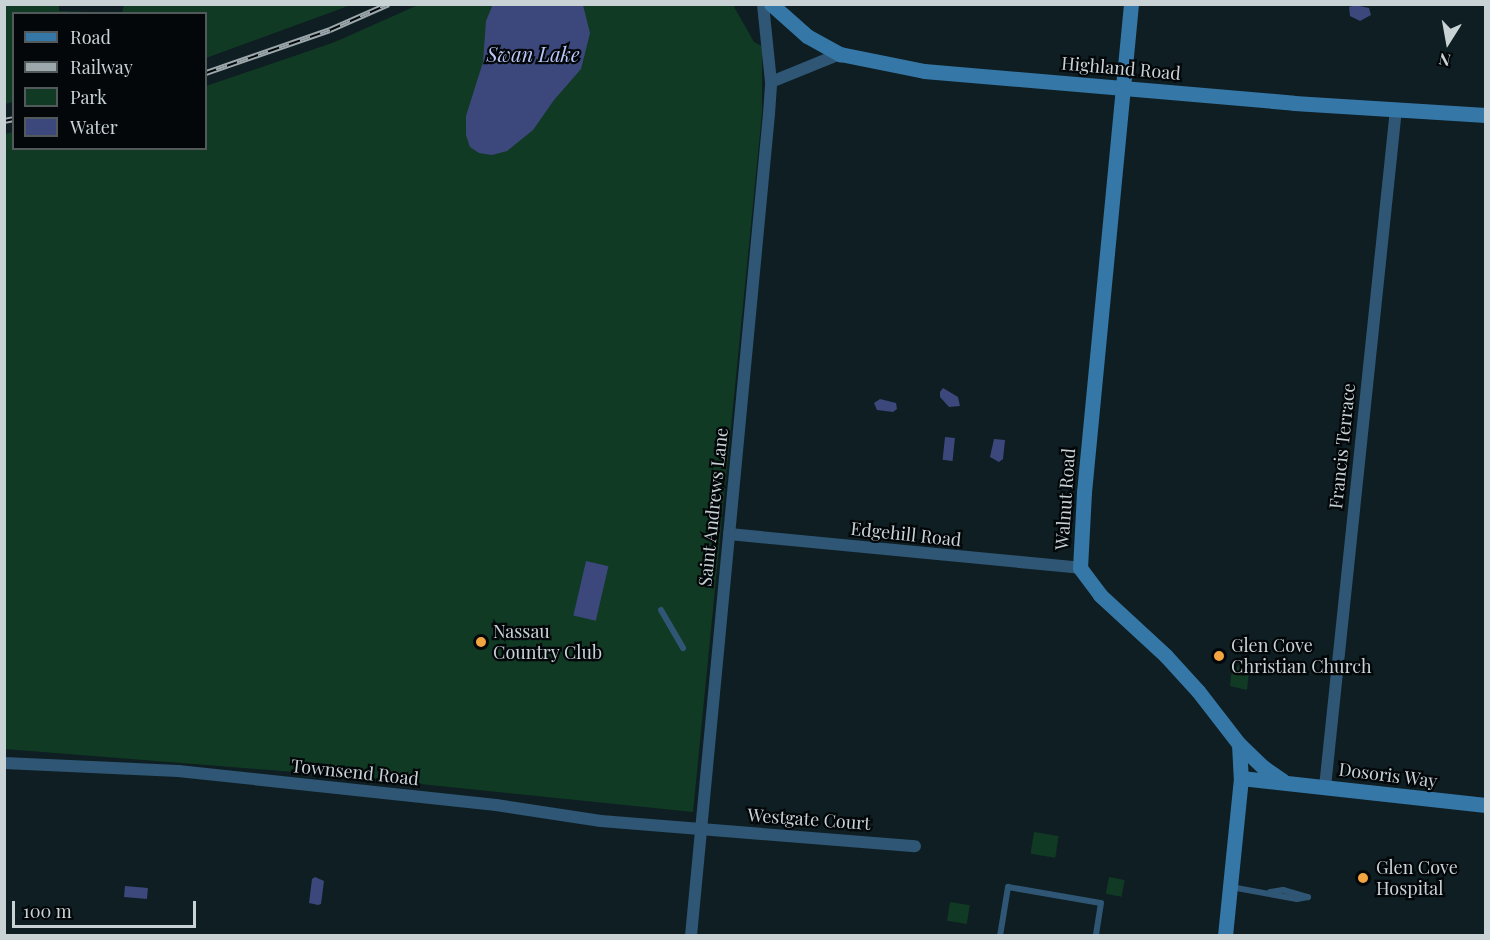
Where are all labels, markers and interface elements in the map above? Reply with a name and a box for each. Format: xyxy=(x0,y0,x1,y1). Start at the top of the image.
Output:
legend xyxy=(12,12,207,150)
north arrow xyxy=(1418,12,1478,72)
text: Road xyxy=(70,25,111,49)
water label: Swan Lake xyxy=(487,41,579,65)
text: N xyxy=(1437,49,1452,72)
street label: Highland Road xyxy=(1060,52,1182,84)
text: Railway xyxy=(70,55,133,79)
text: Park xyxy=(70,85,107,109)
text: Water xyxy=(70,115,118,139)
street label: Francis Terrace xyxy=(1325,382,1359,510)
street label: Saint Andrews Lane xyxy=(694,426,732,588)
street label: Walnut Road xyxy=(1051,447,1079,551)
street label: Edgehill Road xyxy=(849,517,963,551)
place label: Nassau Country Club xyxy=(493,621,603,664)
marker: Nassau Country Club xyxy=(474,635,488,649)
place label: Glen Cove Christian Church xyxy=(1231,635,1372,678)
marker: Glen Cove Christian Church xyxy=(1212,649,1226,663)
street label: Townsend Road xyxy=(290,755,420,789)
street label: Dosoris Way xyxy=(1337,758,1439,792)
street label: Westgate Court xyxy=(747,804,871,834)
place label: Glen Cove Hospital xyxy=(1376,857,1458,900)
marker: Glen Cove Hospital xyxy=(1354,869,1372,887)
scale bar xyxy=(15,889,200,927)
text: 100 m xyxy=(23,899,72,923)

